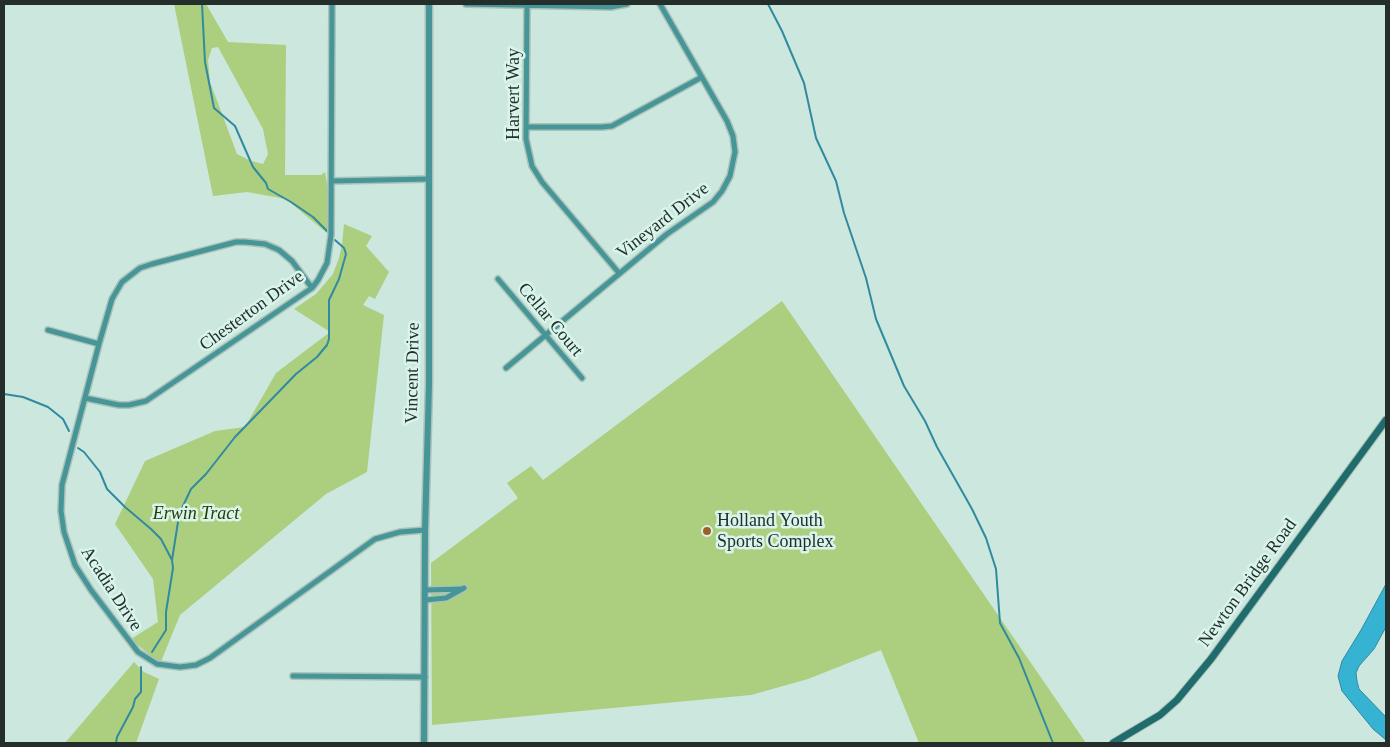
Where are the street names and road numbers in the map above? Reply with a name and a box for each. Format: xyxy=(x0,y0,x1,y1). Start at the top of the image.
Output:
street label: Harvert Way xyxy=(503,48,525,140)
street label: Vineyard Drive xyxy=(612,178,714,264)
street label: Chesterton Drive xyxy=(196,266,308,356)
street label: Cellar Court xyxy=(513,279,587,361)
street label: Vincent Drive xyxy=(401,322,425,424)
street label: Newton Bridge Road xyxy=(1194,515,1302,651)
street label: Acadia Drive xyxy=(76,543,146,635)

